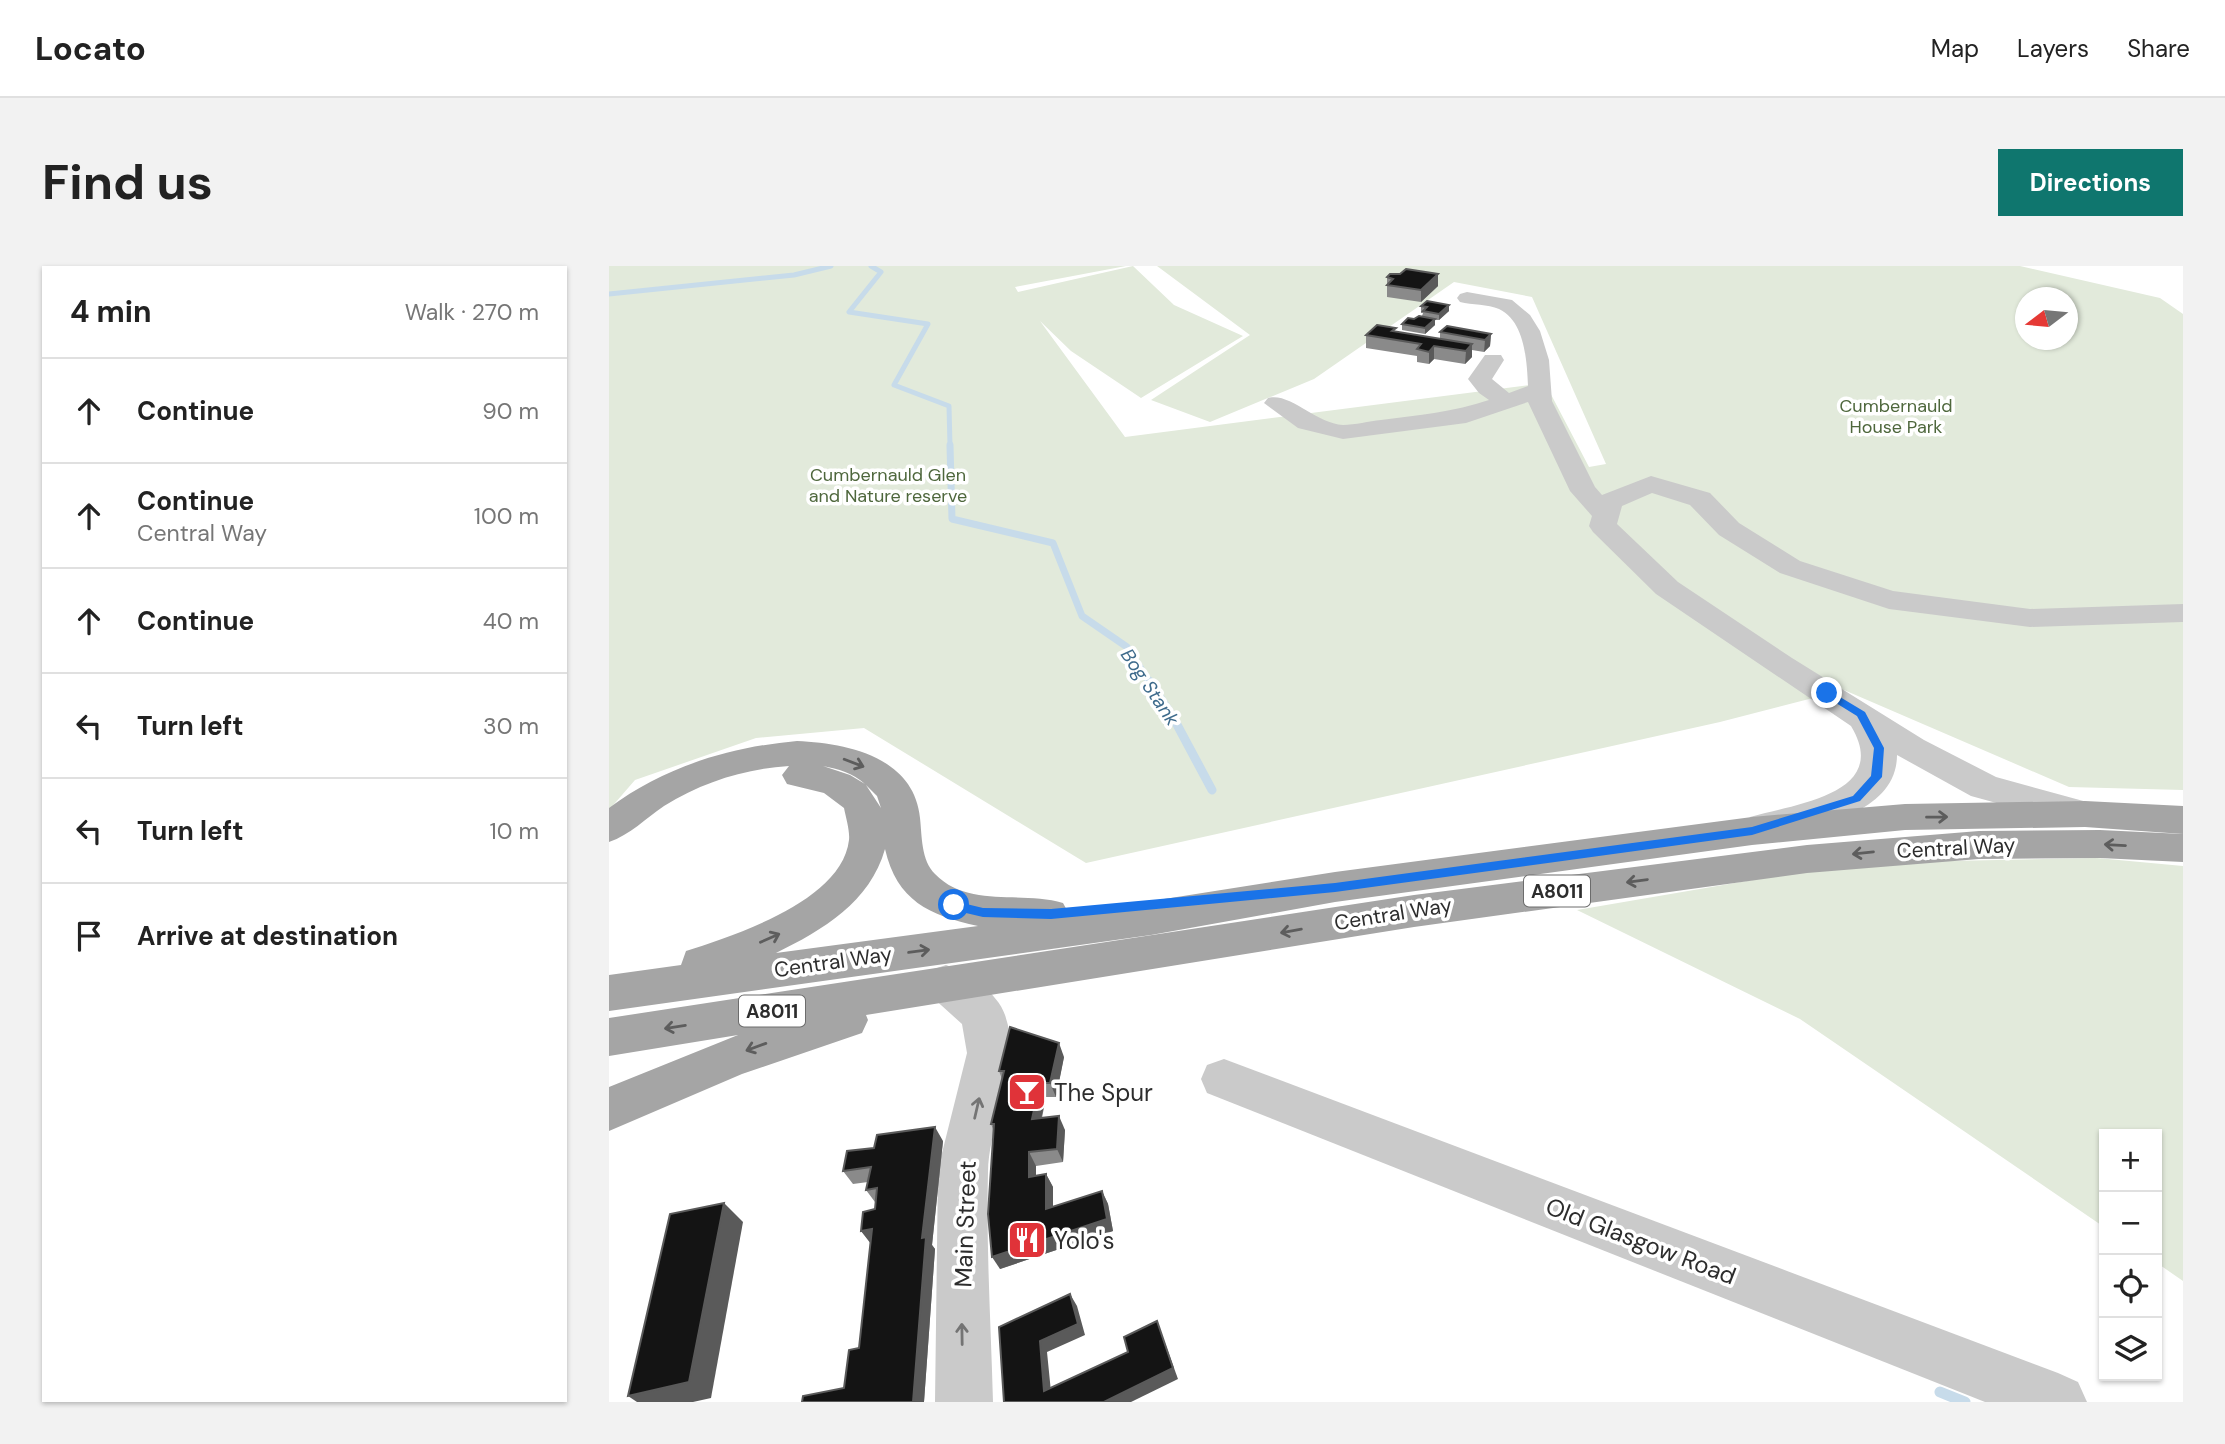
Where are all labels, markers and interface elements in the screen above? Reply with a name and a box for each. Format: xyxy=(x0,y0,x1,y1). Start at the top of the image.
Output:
text: Locato xyxy=(35,27,146,70)
text: Map xyxy=(1931,33,1979,64)
text: Layers xyxy=(2017,33,2089,64)
text: Share xyxy=(2127,33,2190,64)
button: Directions xyxy=(1998,149,2183,216)
text: Find us xyxy=(42,150,213,214)
north arrow xyxy=(2015,287,2078,350)
text: 4 min xyxy=(70,292,152,331)
text: Walk · 270 m xyxy=(405,297,539,327)
icon: ahead xyxy=(70,392,108,430)
text: Continue xyxy=(137,394,254,428)
park label: Cumbernauld House Park xyxy=(1839,394,1953,439)
text: 90 m xyxy=(482,396,539,426)
park label: Cumbernauld Glen and Nature reserve xyxy=(809,463,967,508)
text: Continue xyxy=(137,484,254,518)
icon: ahead xyxy=(70,497,108,535)
text: 100 m xyxy=(474,501,539,531)
text: Central Way xyxy=(137,518,267,548)
icon: ahead xyxy=(70,602,108,640)
text: Continue xyxy=(137,604,254,638)
text: 40 m xyxy=(483,606,539,636)
water label: Bog Stank xyxy=(1115,644,1185,731)
route end xyxy=(1811,677,1842,708)
icon: left xyxy=(70,707,108,745)
text: Turn left xyxy=(137,709,244,743)
text: 30 m xyxy=(483,711,539,741)
one-way arrow xyxy=(842,758,864,770)
one-way arrow xyxy=(1926,810,1949,823)
icon: left xyxy=(70,812,108,850)
text: Turn left xyxy=(137,814,244,848)
text: 10 m xyxy=(489,816,539,846)
street label: Central Way xyxy=(1896,831,2016,865)
one-way arrow xyxy=(2104,838,2127,851)
one-way arrow xyxy=(1852,847,1875,860)
one-way arrow xyxy=(1627,875,1649,888)
road number: A8011 xyxy=(1524,876,1590,906)
route start xyxy=(938,889,969,920)
street label: Central Way xyxy=(1332,891,1454,937)
icon: arrive xyxy=(70,917,108,955)
text: Arrive at destination xyxy=(137,919,398,953)
one-way arrow xyxy=(1280,925,1303,938)
one-way arrow xyxy=(758,931,780,944)
street label: Central Way xyxy=(772,940,894,984)
one-way arrow xyxy=(908,944,930,957)
road number: A8011 xyxy=(739,996,805,1026)
one-way arrow xyxy=(664,1021,687,1034)
one-way arrow xyxy=(745,1042,767,1054)
bar icon: The Spur xyxy=(1006,1071,1048,1113)
place label: The Spur xyxy=(1054,1077,1153,1108)
one-way arrow xyxy=(971,1097,984,1120)
map controls xyxy=(2099,1129,2162,1381)
button: + xyxy=(2099,1129,2162,1192)
street label: Main Street xyxy=(947,1160,983,1288)
street label: Old Glasgow Road xyxy=(1541,1190,1741,1292)
button: − xyxy=(2099,1192,2162,1255)
restaurant icon: Yolo's xyxy=(1006,1219,1048,1261)
place label: Yolo's xyxy=(1054,1225,1114,1256)
button: locate xyxy=(2099,1255,2162,1318)
button: layers xyxy=(2099,1318,2162,1381)
one-way arrow xyxy=(955,1323,969,1346)

